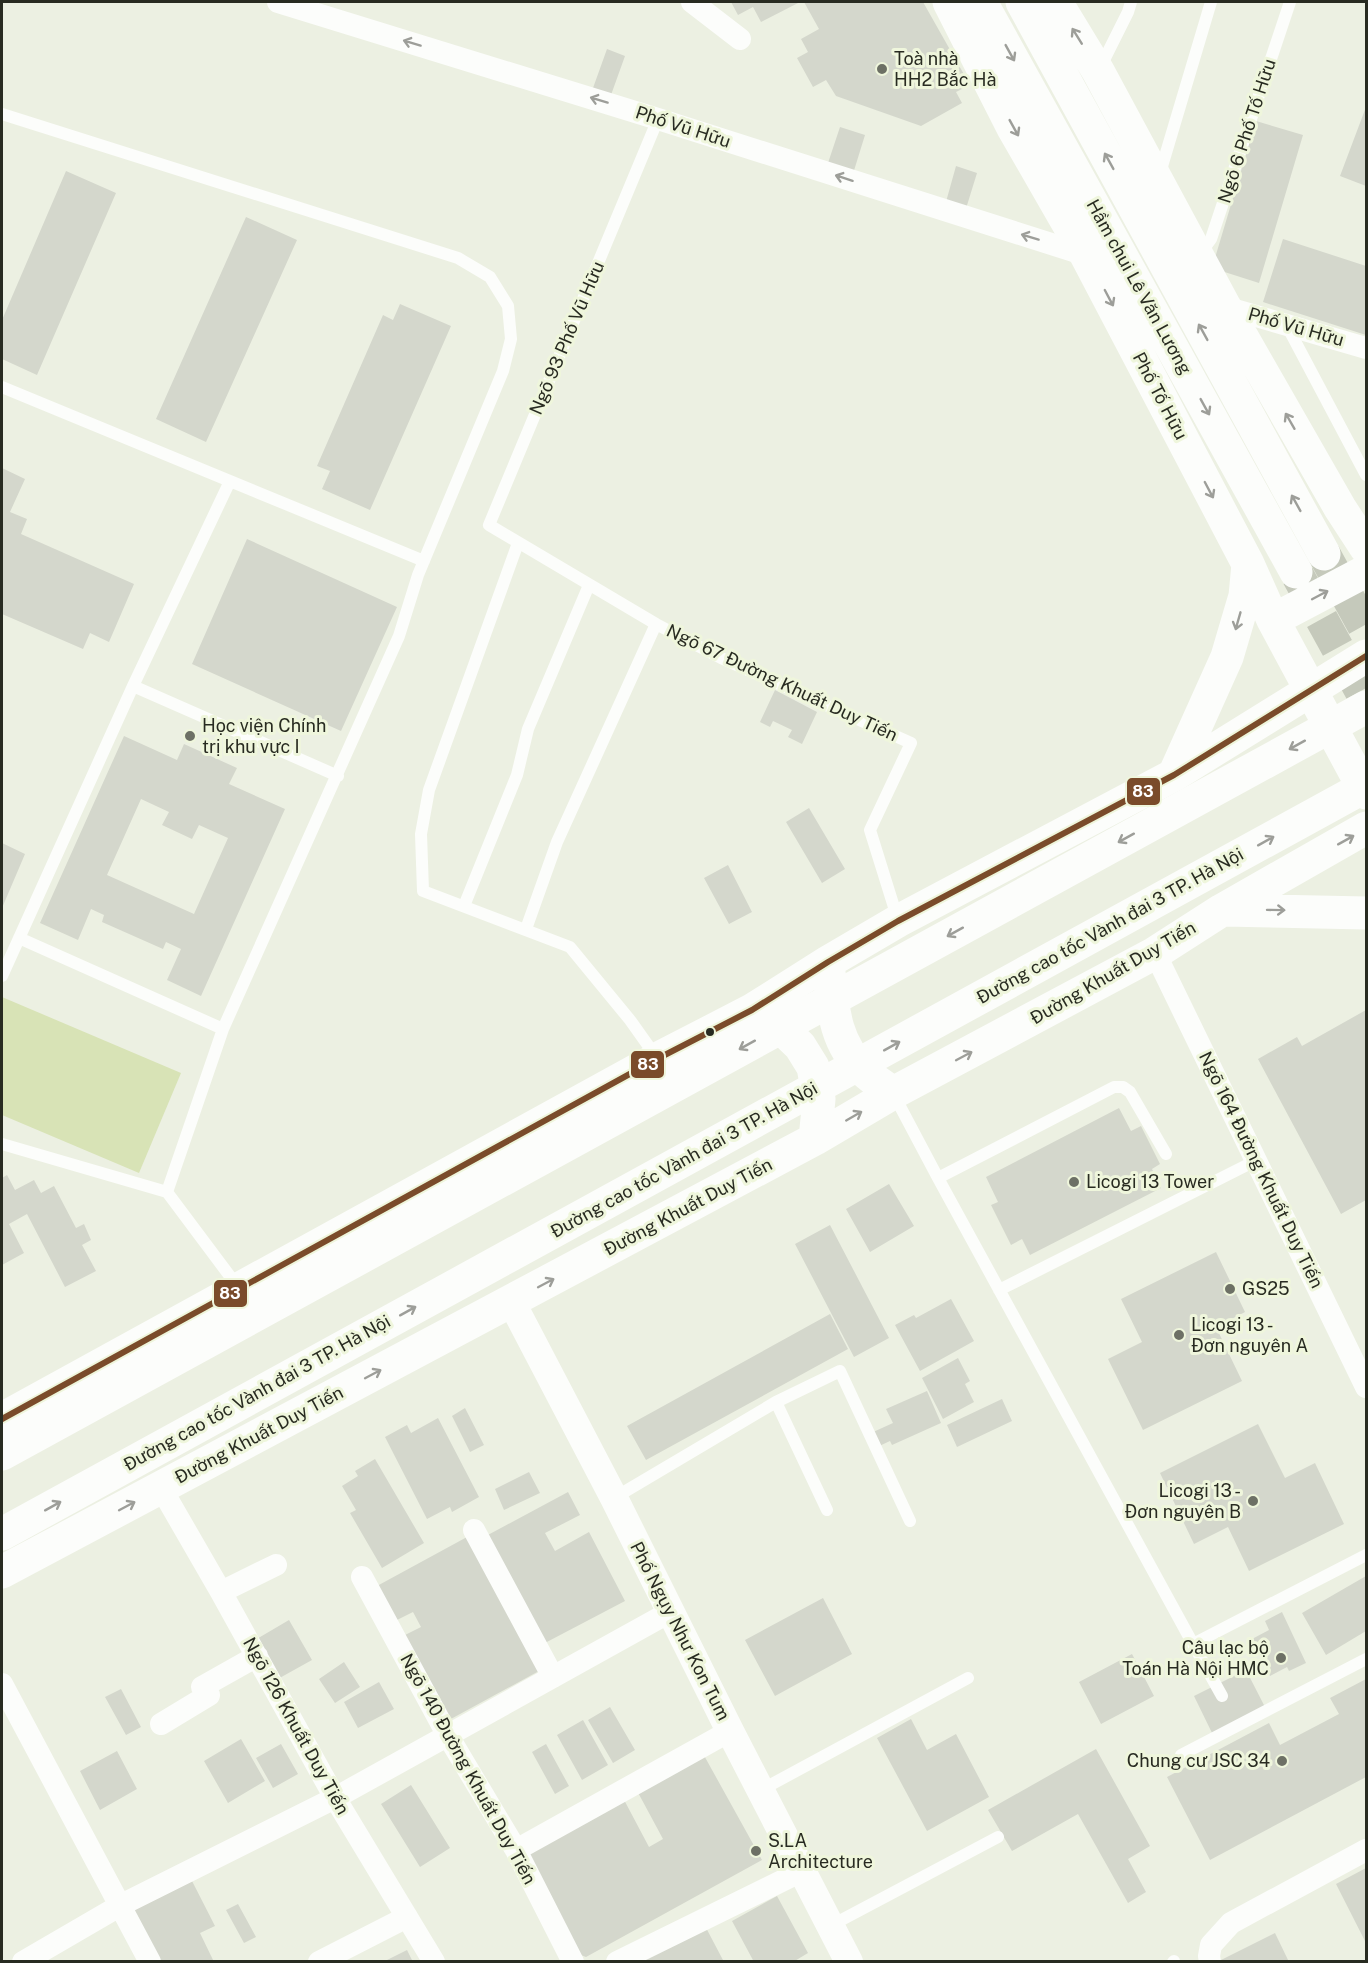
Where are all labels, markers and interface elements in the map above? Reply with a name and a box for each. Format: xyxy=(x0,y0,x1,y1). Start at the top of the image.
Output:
one-way arrow xyxy=(1070,28,1082,45)
one-way arrow xyxy=(403,37,422,48)
one-way arrow xyxy=(1004,44,1016,61)
place label: Toà nhà HH2 Bắc Hà xyxy=(894,48,996,90)
street label: Ngõ 6 Phố Tố Hữu xyxy=(1213,56,1280,206)
marker: Toà nhà HH2 Bắc Hà xyxy=(875,62,889,76)
one-way arrow xyxy=(590,94,609,105)
street label: Phố Vũ Hữu xyxy=(633,101,733,152)
one-way arrow xyxy=(1009,119,1020,137)
one-way arrow xyxy=(1103,153,1115,170)
one-way arrow xyxy=(835,172,854,183)
street label: Hầm chui Lê Văn Lương xyxy=(1082,195,1196,378)
one-way arrow xyxy=(1021,231,1040,242)
street label: Ngõ 93 Phố Vũ Hữu xyxy=(525,258,608,418)
one-way arrow xyxy=(1104,289,1115,307)
street label: Phố Vũ Hữu xyxy=(1246,303,1347,350)
one-way arrow xyxy=(1197,324,1209,341)
street label: Phố Tố Hữu xyxy=(1129,348,1192,443)
one-way arrow xyxy=(1200,398,1211,416)
one-way arrow xyxy=(1284,413,1296,430)
one-way arrow xyxy=(1204,480,1215,498)
one-way arrow xyxy=(1290,495,1302,512)
one-way arrow xyxy=(1311,589,1328,601)
one-way arrow xyxy=(1232,612,1243,631)
street label: Ngõ 67 Đường Khuất Duy Tiến xyxy=(663,620,901,745)
place label: Học viện Chính trị khu vực I xyxy=(202,715,326,757)
marker: Học viện Chính trị khu vực I xyxy=(183,729,197,743)
one-way arrow xyxy=(1289,739,1306,751)
line badge: 83 xyxy=(1126,777,1161,806)
text: 83 xyxy=(1132,782,1154,801)
one-way arrow xyxy=(1117,833,1135,844)
one-way arrow xyxy=(1337,834,1354,846)
one-way arrow xyxy=(1256,835,1274,846)
street label: Đường cao tốc Vành đai 3 TP. Hà Nội xyxy=(973,843,1247,1008)
one-way arrow xyxy=(1266,905,1286,916)
street label: Đường Khuất Duy Tiến xyxy=(1026,917,1199,1029)
one-way arrow xyxy=(946,927,964,938)
unlabelled marker xyxy=(704,1026,716,1038)
one-way arrow xyxy=(738,1040,756,1051)
one-way arrow xyxy=(883,1040,900,1052)
street label: Ngõ 164 Đường Khuất Duy Tiến xyxy=(1195,1048,1328,1291)
line badge: 83 xyxy=(630,1050,665,1079)
one-way arrow xyxy=(954,1050,972,1061)
text: 83 xyxy=(637,1055,659,1074)
street label: Đường cao tốc Vành đai 3 TP. Hà Nội xyxy=(547,1077,821,1242)
one-way arrow xyxy=(845,1110,862,1122)
street label: Đường Khuất Duy Tiến xyxy=(600,1153,775,1260)
place label: Licogi 13 Tower xyxy=(1086,1171,1214,1192)
marker: Licogi 13 Tower xyxy=(1067,1175,1081,1189)
one-way arrow xyxy=(536,1277,554,1288)
place label: GS25 xyxy=(1242,1278,1289,1299)
line badge: 83 xyxy=(213,1279,248,1308)
marker: GS25 xyxy=(1223,1282,1237,1296)
text: 83 xyxy=(219,1284,241,1303)
one-way arrow xyxy=(398,1305,416,1316)
street label: Đường cao tốc Vành đai 3 TP. Hà Nội xyxy=(120,1310,394,1475)
place label: Licogi 13 - Đơn nguyên A xyxy=(1191,1314,1308,1356)
marker: Licogi 13 - Đơn nguyên A xyxy=(1172,1328,1186,1342)
one-way arrow xyxy=(364,1368,382,1379)
street label: Đường Khuất Duy Tiến xyxy=(171,1381,346,1488)
place label: Licogi 13 - Đơn nguyên B xyxy=(1124,1480,1241,1522)
marker: Licogi 13 - Đơn nguyên B xyxy=(1246,1494,1260,1508)
one-way arrow xyxy=(43,1500,61,1511)
one-way arrow xyxy=(118,1500,136,1511)
street label: Phố Ngụy Như Kon Tum xyxy=(626,1538,735,1724)
street label: Ngõ 126 Khuất Duy Tiến xyxy=(239,1634,354,1818)
place label: Câu lạc bộ Toán Hà Nội HMC xyxy=(1122,1637,1269,1679)
street label: Ngõ 140 Đường Khuất Duy Tiến xyxy=(396,1650,541,1888)
marker: Câu lạc bộ Toán Hà Nội HMC xyxy=(1274,1651,1288,1665)
place label: Chung cư JSC 34 xyxy=(1127,1750,1270,1771)
marker: Chung cư JSC 34 xyxy=(1275,1754,1289,1768)
place label: S.LA Architecture xyxy=(768,1830,873,1872)
marker: S.LA Architecture xyxy=(749,1844,763,1858)

